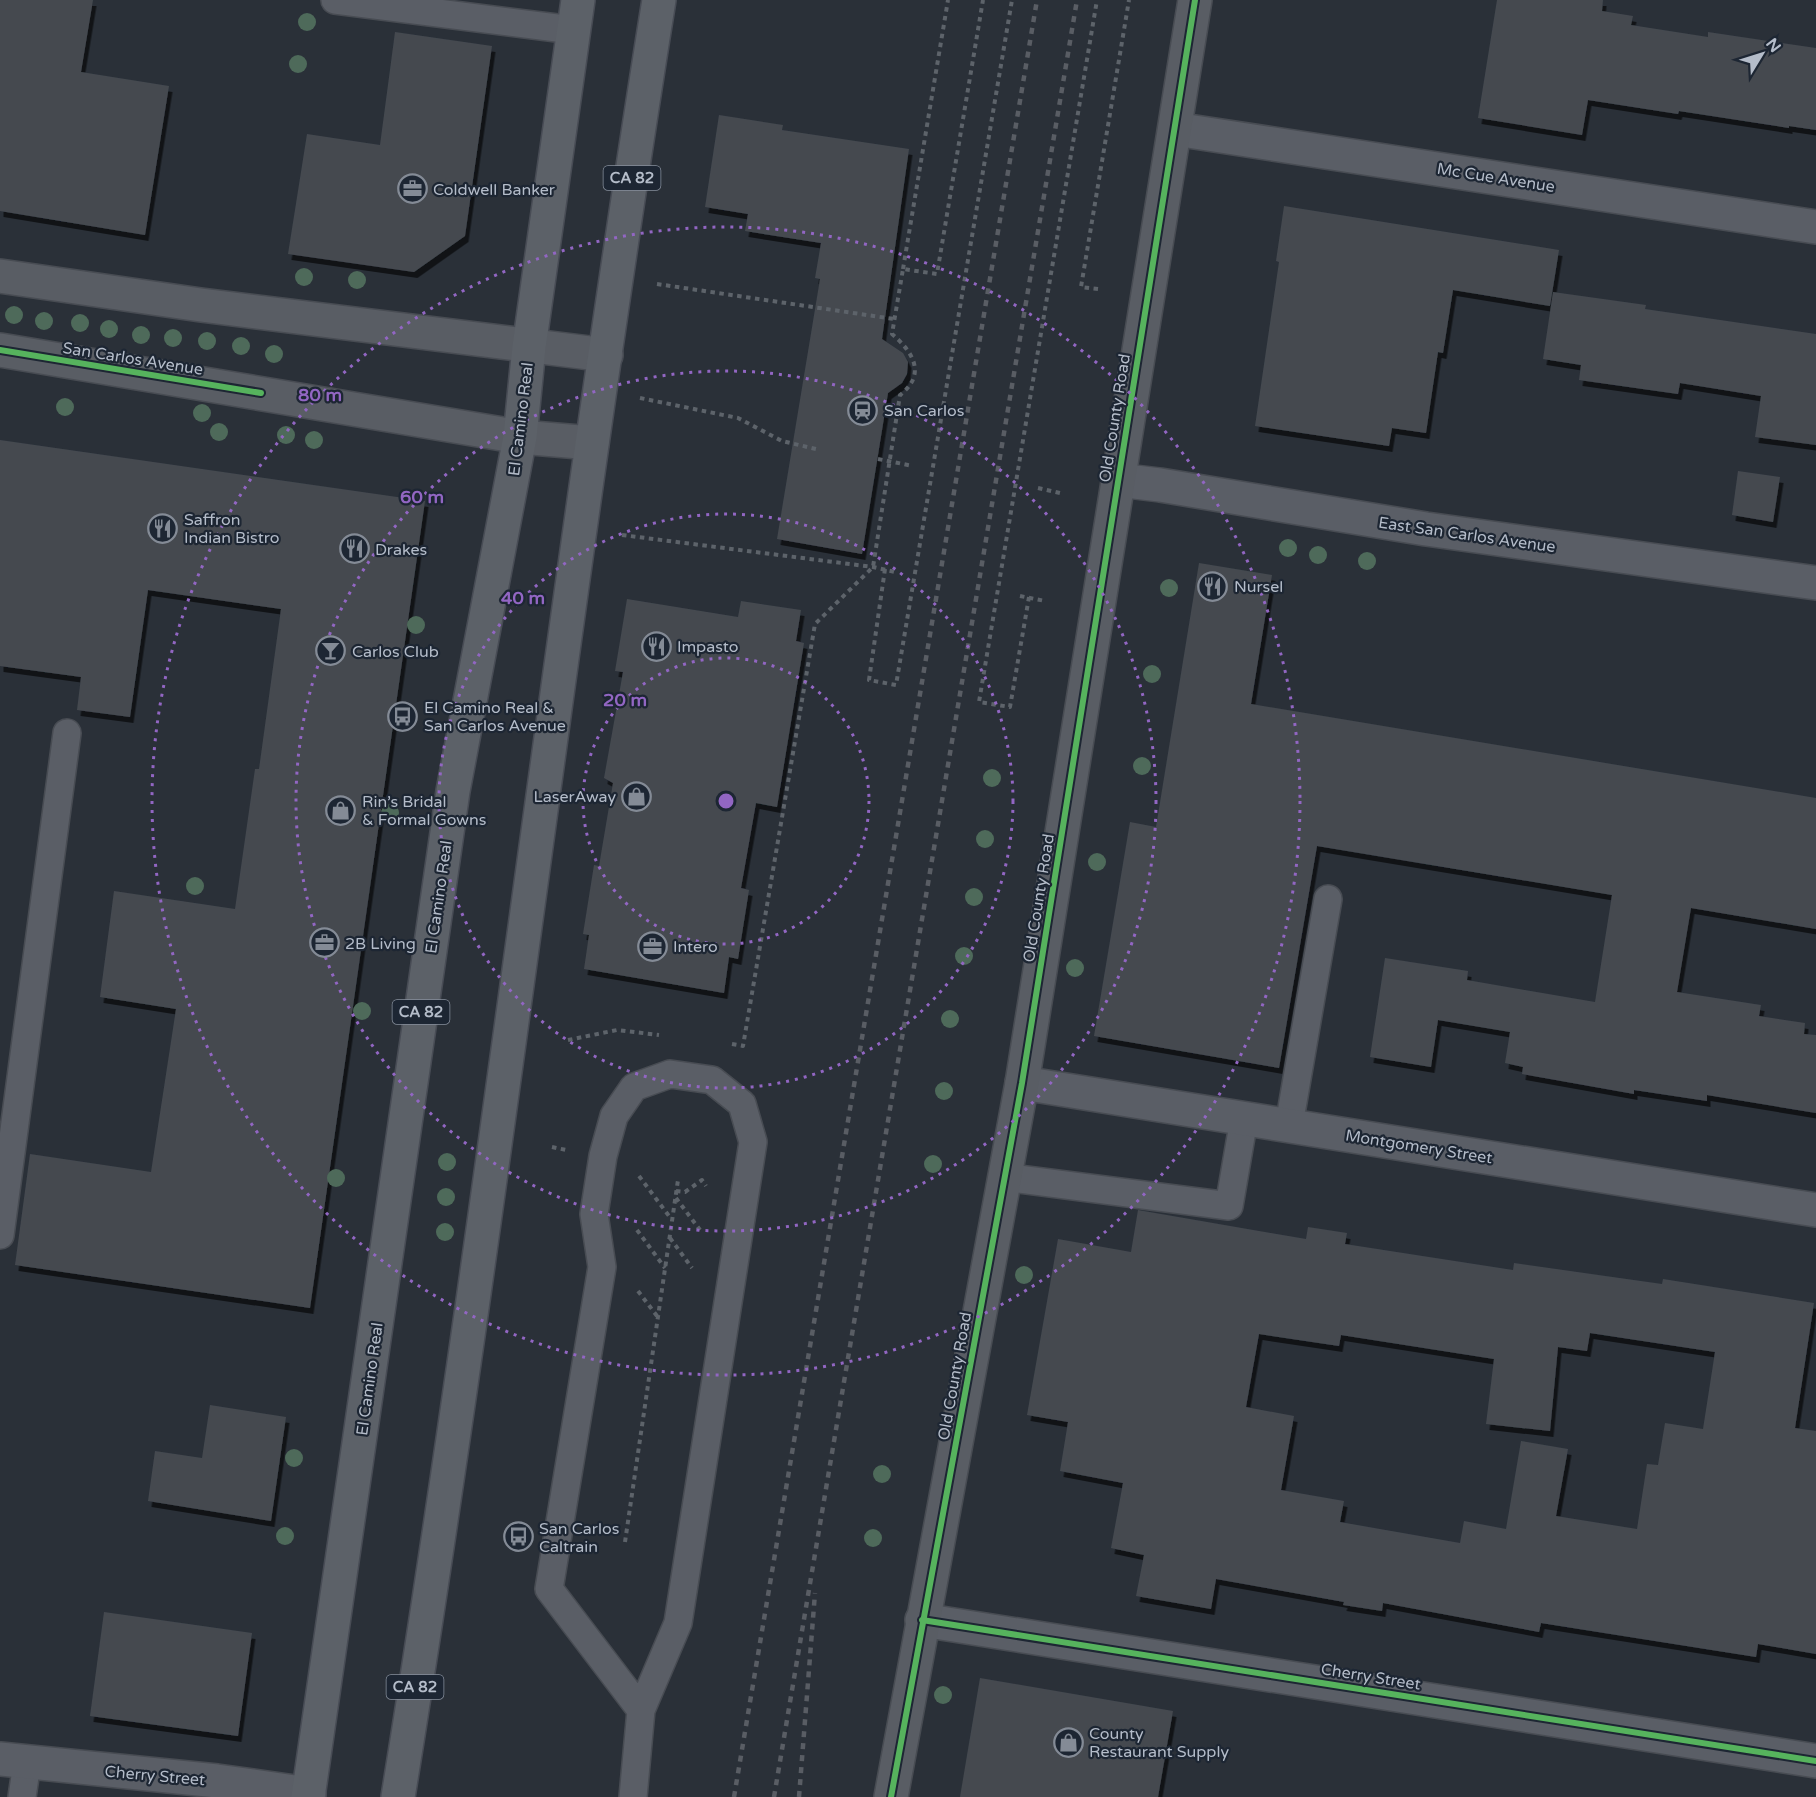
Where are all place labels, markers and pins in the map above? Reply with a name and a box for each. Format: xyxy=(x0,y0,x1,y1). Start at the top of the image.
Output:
office icon: Coldwell Banker xyxy=(396,173,428,205)
place label: Coldwell Banker xyxy=(433,180,556,200)
station icon: San Carlos xyxy=(847,394,879,426)
place label: San Carlos xyxy=(884,401,964,421)
place label: Saffron Indian Bistro xyxy=(184,510,279,548)
restaurant icon: Saffron Indian Bistro xyxy=(147,512,179,544)
restaurant icon: Drakes xyxy=(338,533,370,565)
place label: Drakes xyxy=(375,540,427,560)
restaurant icon: Nursel xyxy=(1197,570,1229,602)
place label: Nursel xyxy=(1234,577,1283,597)
restaurant icon: Impasto xyxy=(640,630,672,662)
bar icon: Carlos Club xyxy=(315,635,347,667)
place label: Impasto xyxy=(677,637,739,657)
place label: Carlos Club xyxy=(352,642,439,662)
place label: El Camino Real & San Carlos Avenue xyxy=(424,698,566,736)
bus stop icon: El Camino Real & San Carlos Avenue xyxy=(387,700,419,732)
shop icon: LaserAway xyxy=(621,780,653,812)
place label: LaserAway xyxy=(534,787,616,807)
centre of rings xyxy=(716,791,736,811)
place label: Rin’s Bridal & Formal Gowns xyxy=(362,792,486,830)
shop icon: Rin’s Bridal & Formal Gowns xyxy=(325,794,357,826)
office icon: 2B Living xyxy=(308,927,340,959)
office icon: Intero xyxy=(636,930,668,962)
place label: 2B Living xyxy=(345,934,416,954)
place label: Intero xyxy=(673,937,718,957)
place label: San Carlos Caltrain xyxy=(539,1519,619,1557)
bus stop icon: San Carlos Caltrain xyxy=(502,1521,534,1553)
place label: County Restaurant Supply xyxy=(1089,1724,1229,1762)
shop icon: County Restaurant Supply xyxy=(1052,1726,1084,1758)

